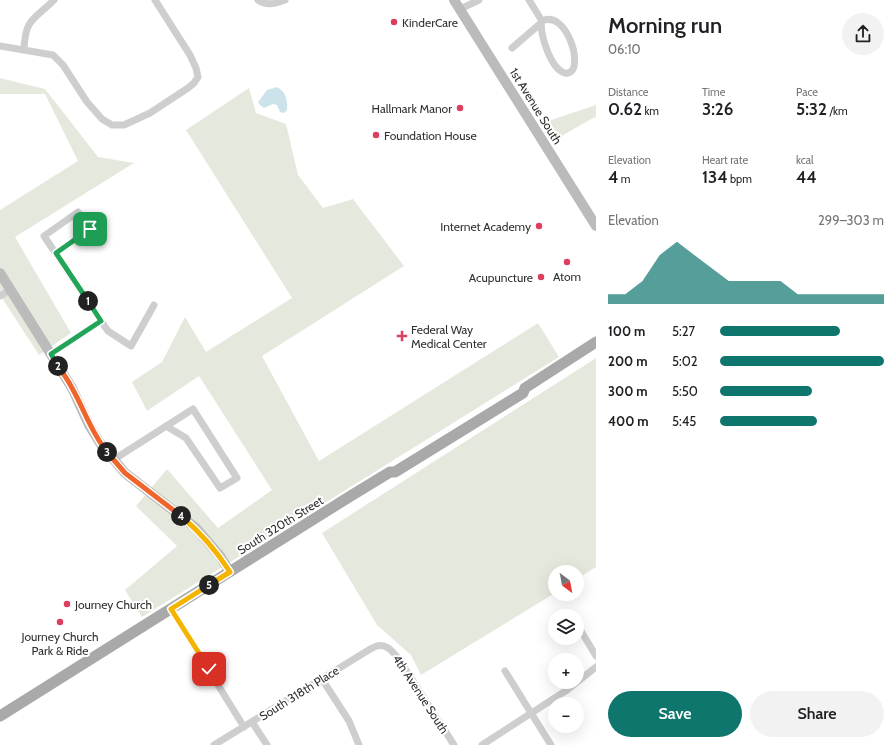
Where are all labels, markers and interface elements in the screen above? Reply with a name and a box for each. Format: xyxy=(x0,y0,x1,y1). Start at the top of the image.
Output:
text: Morning run xyxy=(608,12,722,39)
button: share xyxy=(842,13,884,55)
place label: KinderCare xyxy=(402,15,458,30)
marker: KinderCare xyxy=(389,17,399,27)
text: 06:10 xyxy=(608,41,640,57)
street label: 1st Avenue South xyxy=(507,65,565,147)
text: Distance xyxy=(608,85,649,99)
text: Time xyxy=(702,85,725,99)
text: Pace xyxy=(796,85,818,99)
text: 0.62 xyxy=(608,99,642,119)
text: 3:26 xyxy=(702,99,733,119)
text: 5:32 xyxy=(796,99,827,119)
place label: Hallmark Manor xyxy=(372,101,452,116)
marker: Hallmark Manor xyxy=(455,103,465,113)
text: km xyxy=(642,104,659,118)
text: /km xyxy=(827,104,848,118)
place label: Foundation House xyxy=(384,128,477,143)
marker: Foundation House xyxy=(371,130,381,140)
text: Elevation xyxy=(608,153,651,167)
text: Heart rate xyxy=(702,153,748,167)
text: kcal xyxy=(796,153,814,167)
text: 4 xyxy=(608,167,618,187)
text: 134 xyxy=(702,167,727,187)
text: 44 xyxy=(796,167,817,187)
text: m xyxy=(618,172,630,186)
text: bpm xyxy=(727,172,752,186)
pin xyxy=(73,212,107,246)
text: Elevation xyxy=(608,212,659,228)
text: 299–303 m xyxy=(818,212,884,228)
icon: arrive xyxy=(79,218,101,240)
place label: Internet Academy xyxy=(440,219,531,234)
marker: Internet Academy xyxy=(534,221,544,231)
marker: Atom xyxy=(562,257,572,267)
place label: Atom xyxy=(553,269,581,284)
place label: Acupuncture xyxy=(469,270,533,285)
marker: Acupuncture xyxy=(536,272,546,282)
pin: 1 xyxy=(78,291,98,311)
text: 1 xyxy=(86,294,90,308)
place label: Federal Way Medical Center xyxy=(411,322,487,351)
text: 100 m xyxy=(608,323,645,339)
text: 5:27 xyxy=(672,323,695,339)
marker: Federal Way Medical Center xyxy=(396,330,408,342)
text: 200 m xyxy=(608,353,647,369)
text: 5:02 xyxy=(672,353,698,369)
pin: 2 xyxy=(48,356,68,376)
text: 2 xyxy=(55,359,61,373)
text: 300 m xyxy=(608,383,648,399)
text: 5:50 xyxy=(672,383,698,399)
text: 400 m xyxy=(608,413,649,429)
text: 5:45 xyxy=(672,413,696,429)
pin: 3 xyxy=(97,442,117,462)
text: 3 xyxy=(104,445,110,459)
street label: South 320th Street xyxy=(234,493,326,557)
pin: 4 xyxy=(171,506,191,526)
text: 4 xyxy=(178,509,184,523)
north arrow xyxy=(548,565,584,601)
map controls xyxy=(548,565,584,733)
pin: 5 xyxy=(199,575,219,595)
text: 5 xyxy=(206,578,212,592)
place label: Journey Church xyxy=(74,597,152,612)
marker: Journey Church xyxy=(62,599,72,609)
button: layers xyxy=(548,609,584,645)
marker: Journey Church Park & Ride xyxy=(55,617,65,627)
place label: Journey Church Park & Ride xyxy=(21,629,98,658)
pin xyxy=(192,652,226,686)
street label: 4th Avenue South xyxy=(390,652,452,736)
button: + xyxy=(548,653,584,689)
icon: check xyxy=(198,658,220,680)
street label: South 318th Place xyxy=(256,663,342,723)
button: Save xyxy=(608,691,742,737)
button: Share xyxy=(750,691,884,737)
button: − xyxy=(548,697,584,733)

